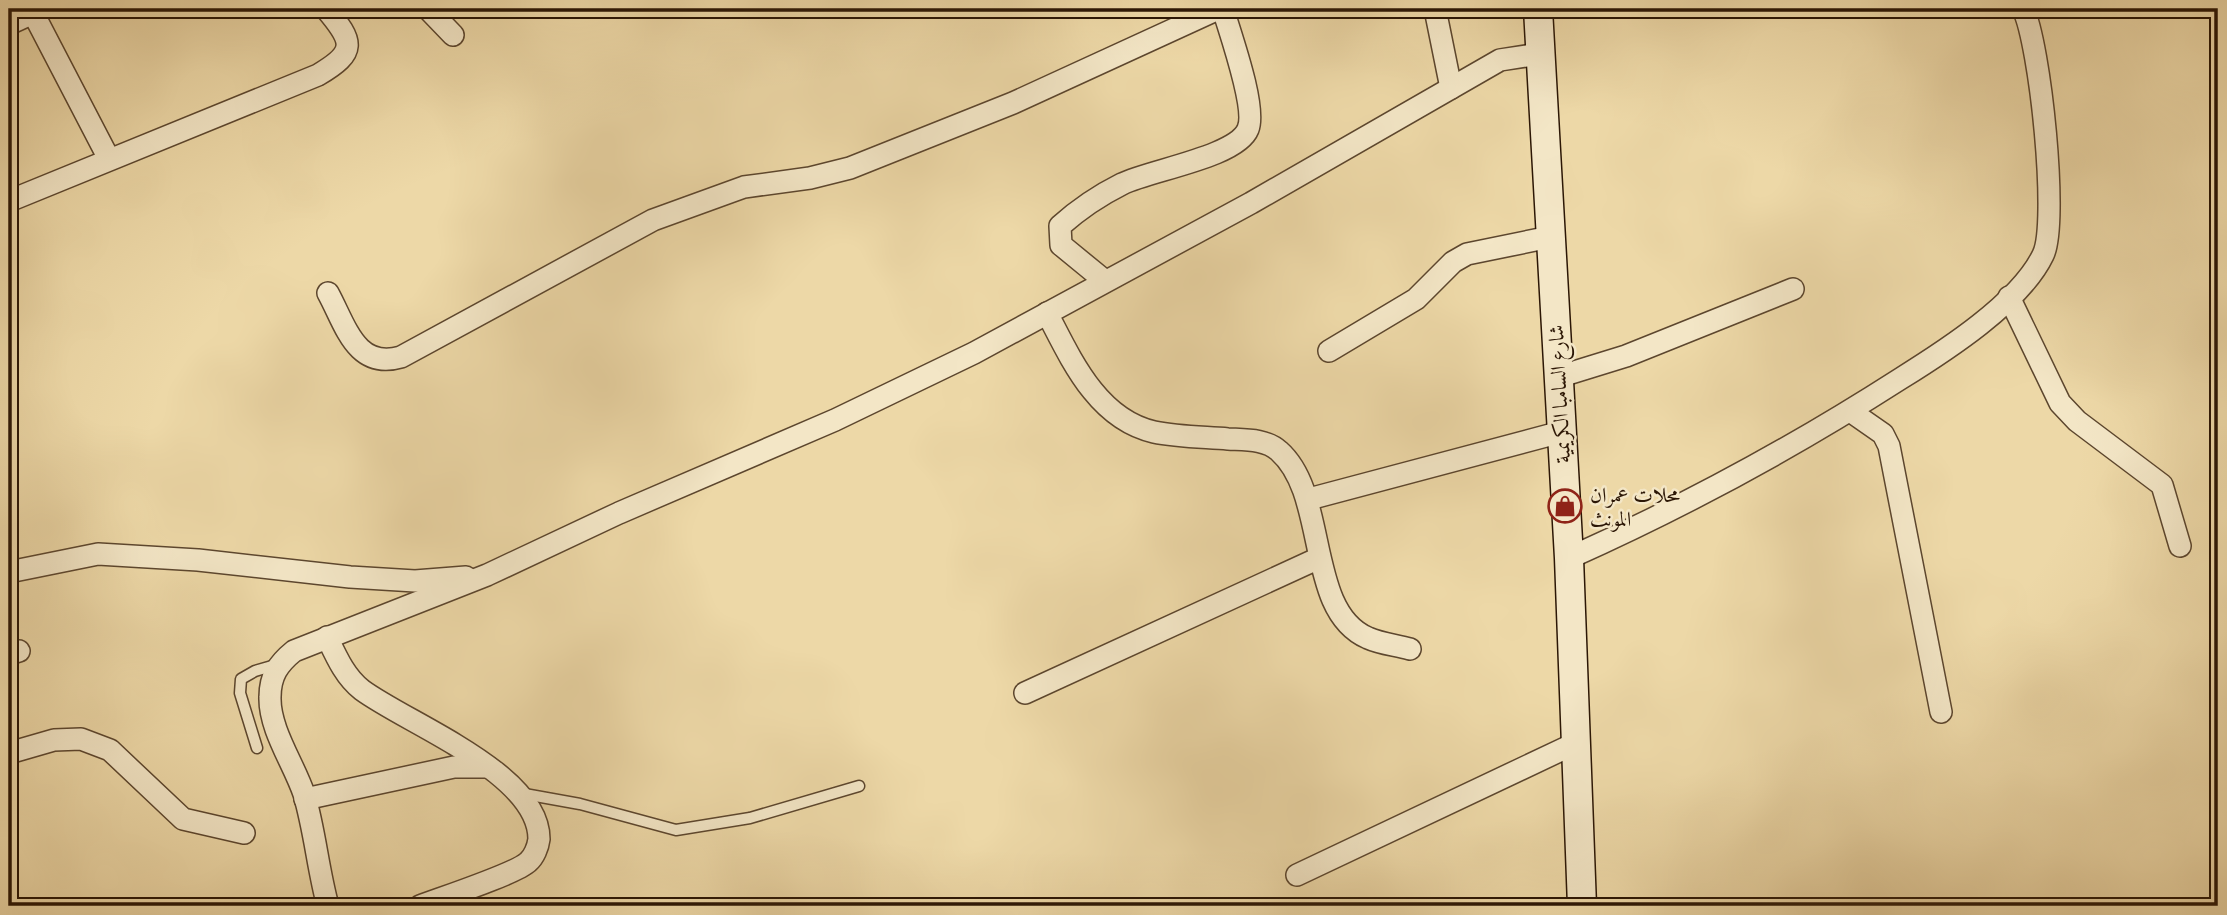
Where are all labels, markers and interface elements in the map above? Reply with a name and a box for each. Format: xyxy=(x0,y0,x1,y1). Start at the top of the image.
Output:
street label: شارع السامبا الكريمية xyxy=(1540,324,1581,464)
place label: محلات عمران المونث xyxy=(1590,479,1680,534)
shop icon: محلات عمران المونث xyxy=(1546,487,1584,525)

